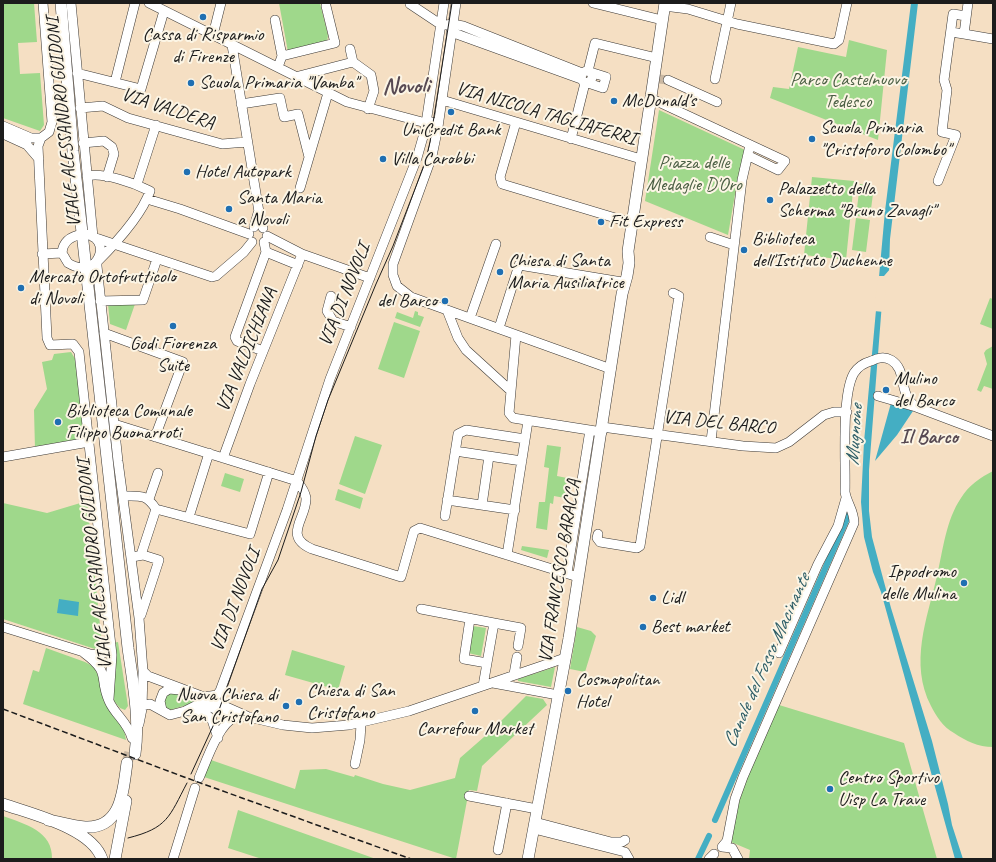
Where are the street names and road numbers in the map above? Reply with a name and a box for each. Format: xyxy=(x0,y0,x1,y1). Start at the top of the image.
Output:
street label: VIALE ALESSANDRO GUIDONI xyxy=(42,16,86,228)
street label: VIA NICOLA TAGLIAFERRI xyxy=(453,77,639,151)
street label: VIA VALDERA xyxy=(119,83,217,135)
street label: VIA DI NOVOLI xyxy=(314,240,376,350)
street label: VIA VALDICHIANA xyxy=(212,285,282,415)
street label: VIA DEL BARCO xyxy=(662,406,776,440)
street label: VIALE ALESSANDRO GUIDONI xyxy=(73,458,117,670)
street label: VIA FRANCESCO BARACCA xyxy=(534,478,586,664)
street label: VIA DI NOVOLI xyxy=(206,545,266,655)

